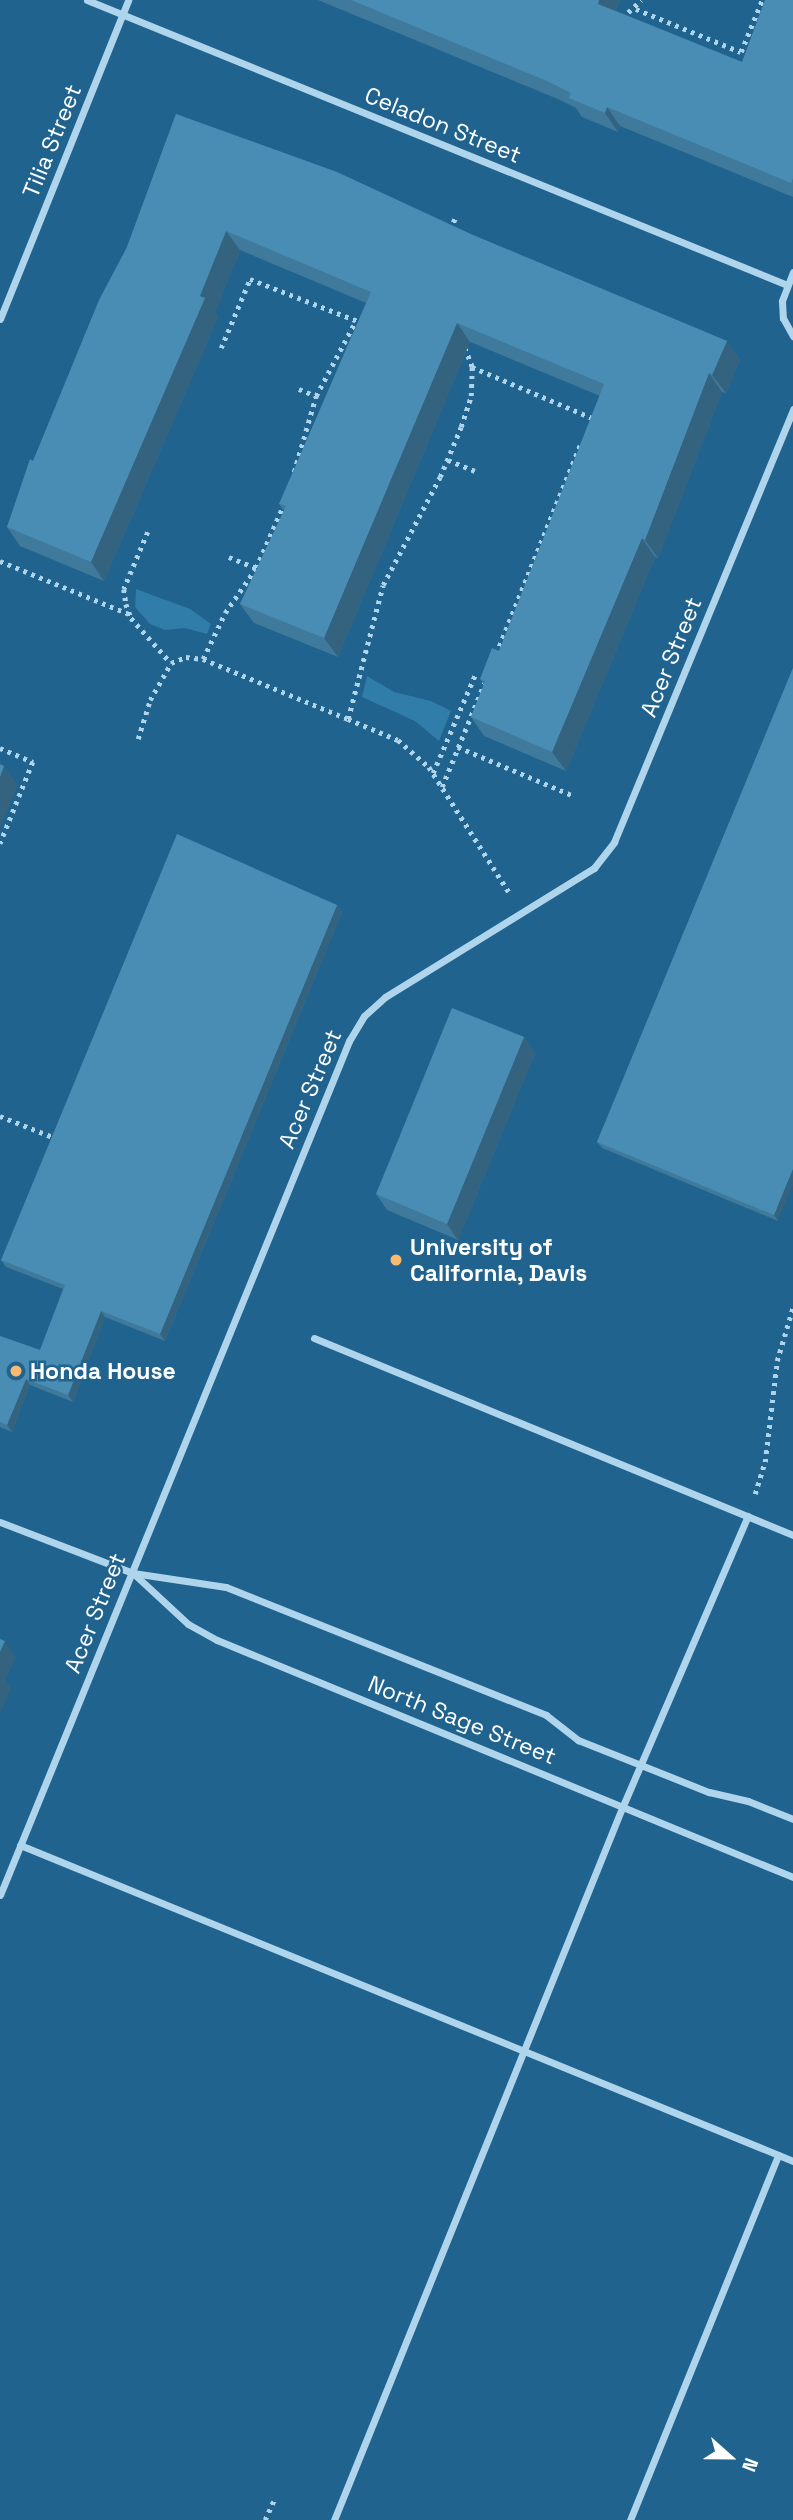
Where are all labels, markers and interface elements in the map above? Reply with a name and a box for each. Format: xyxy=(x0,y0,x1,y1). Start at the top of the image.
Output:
street label: Tilia Street xyxy=(17,80,87,202)
street label: Celadon Street xyxy=(361,81,525,169)
street label: Acer Street xyxy=(634,593,708,721)
street label: Acer Street xyxy=(273,1025,347,1153)
place label: University of California, Davis xyxy=(410,1233,588,1287)
marker: University of California, Davis xyxy=(388,1252,404,1268)
place label: Honda House xyxy=(30,1357,176,1385)
marker: Honda House xyxy=(8,1363,24,1379)
street label: Acer Street xyxy=(58,1549,132,1677)
street label: North Sage Street xyxy=(364,1670,560,1770)
north arrow xyxy=(695,2422,765,2492)
text: N xyxy=(736,2454,764,2475)

